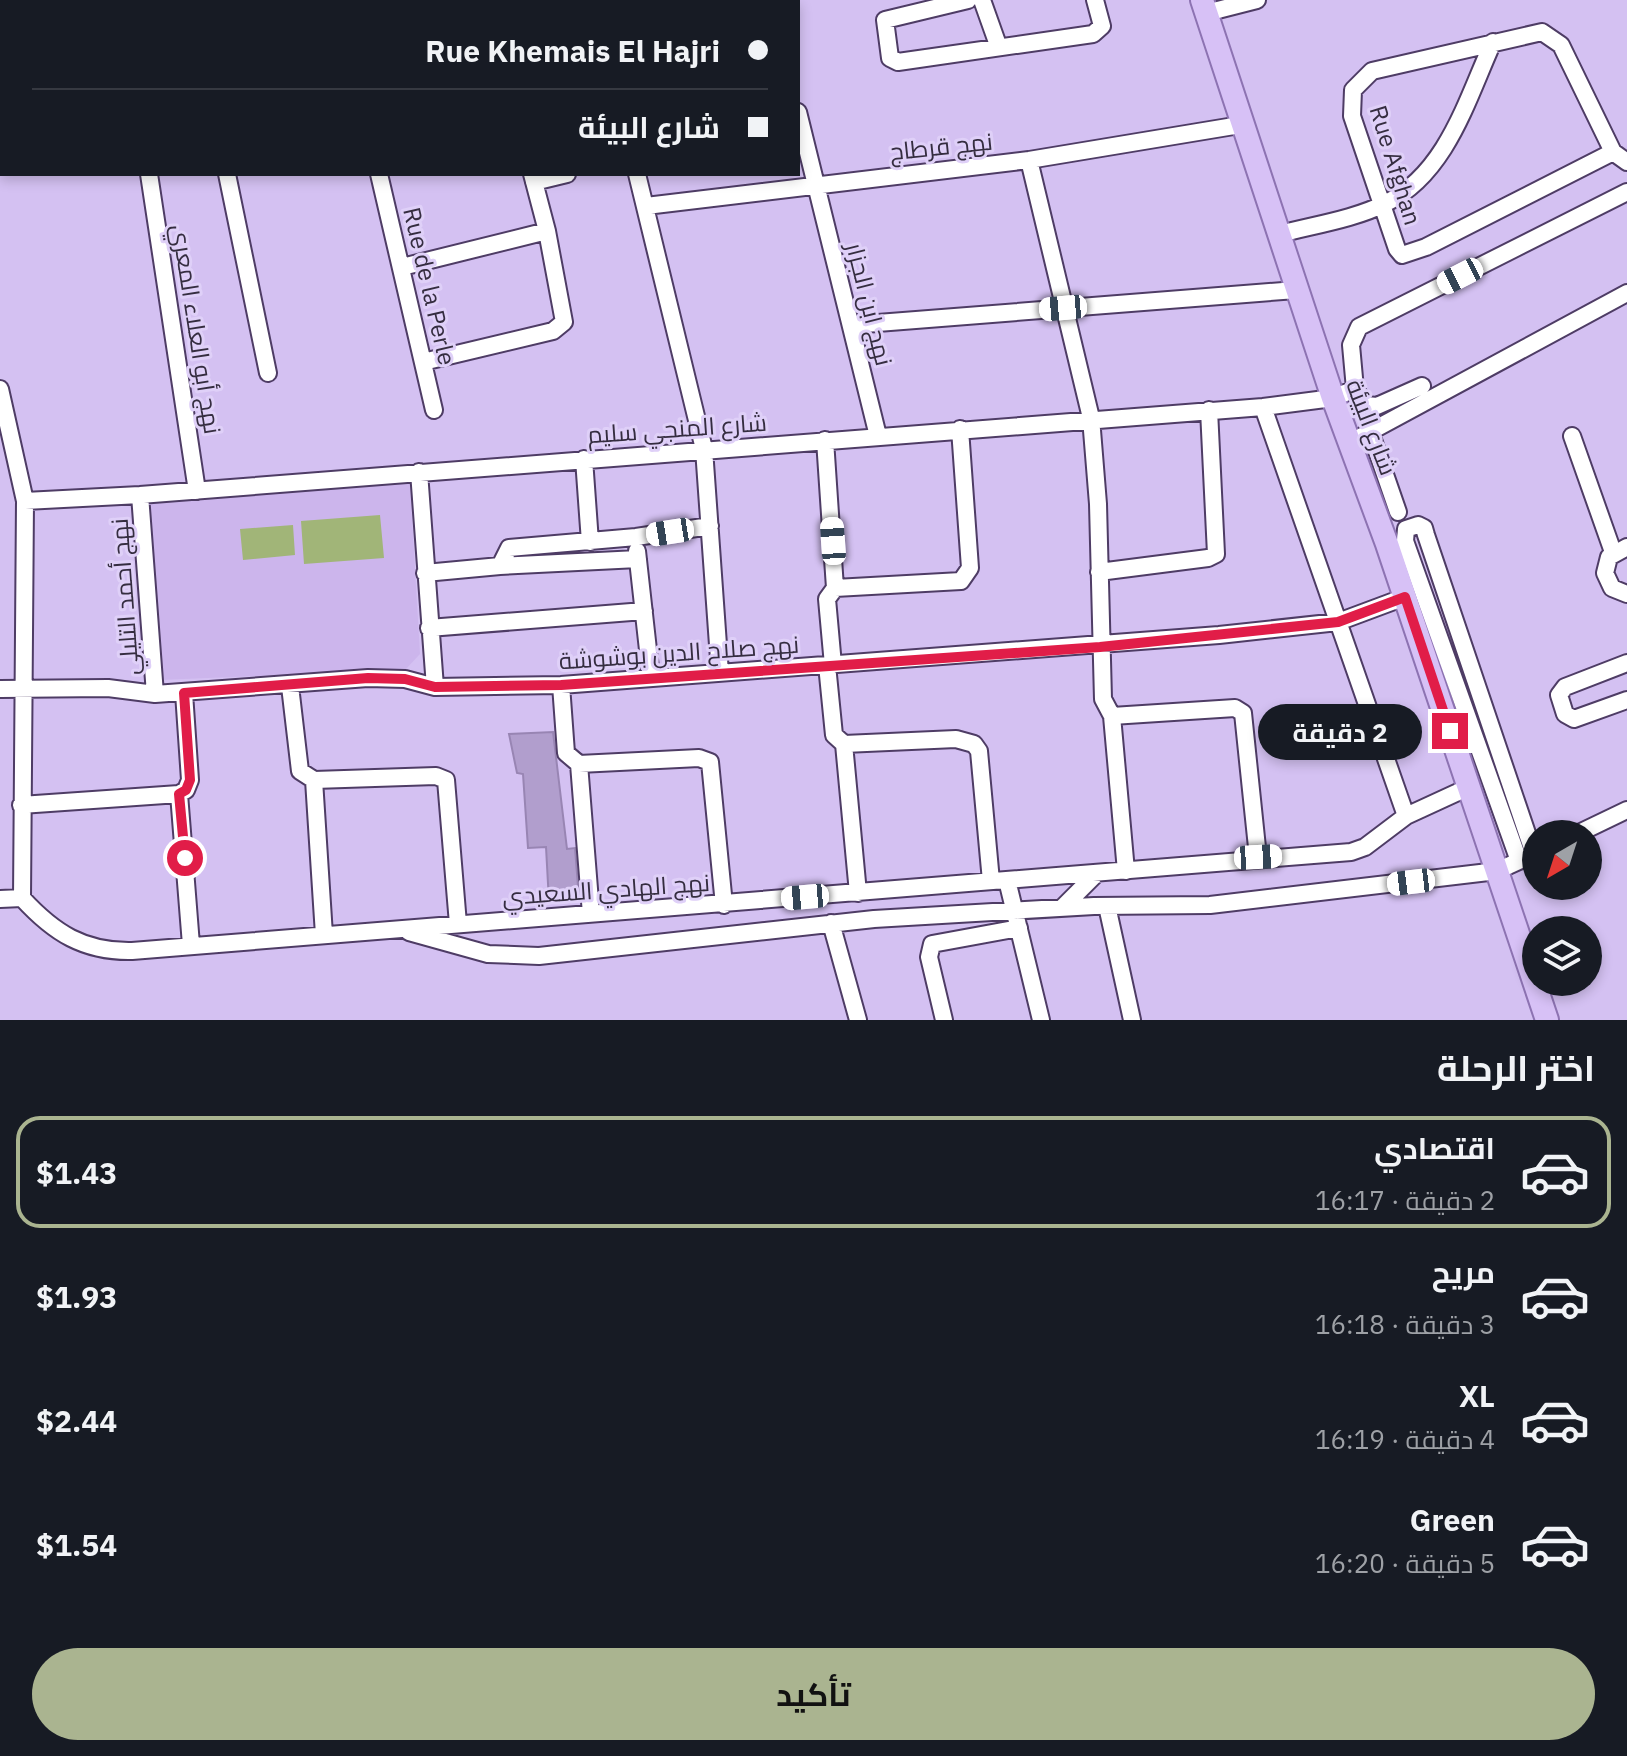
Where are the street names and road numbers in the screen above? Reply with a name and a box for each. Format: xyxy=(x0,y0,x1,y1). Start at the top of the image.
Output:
street label: Rue Afghan xyxy=(1363,101,1429,229)
street label: نهج قرطاج xyxy=(888,125,994,168)
street label: Rue de la Perle xyxy=(396,204,464,368)
street label: نهج أبو العلاء المعري xyxy=(162,222,229,437)
street label: نهج ابن الجزار xyxy=(838,237,901,369)
street label: شارع البيئة xyxy=(1338,374,1405,480)
street label: شارع المنجي سليم xyxy=(586,406,768,454)
street label: نهج أحمد التليلي xyxy=(103,517,149,677)
street label: نهج صلاح الدين بوشوشة xyxy=(558,628,800,677)
street label: نهج الهادي السعيدي xyxy=(501,866,711,915)

